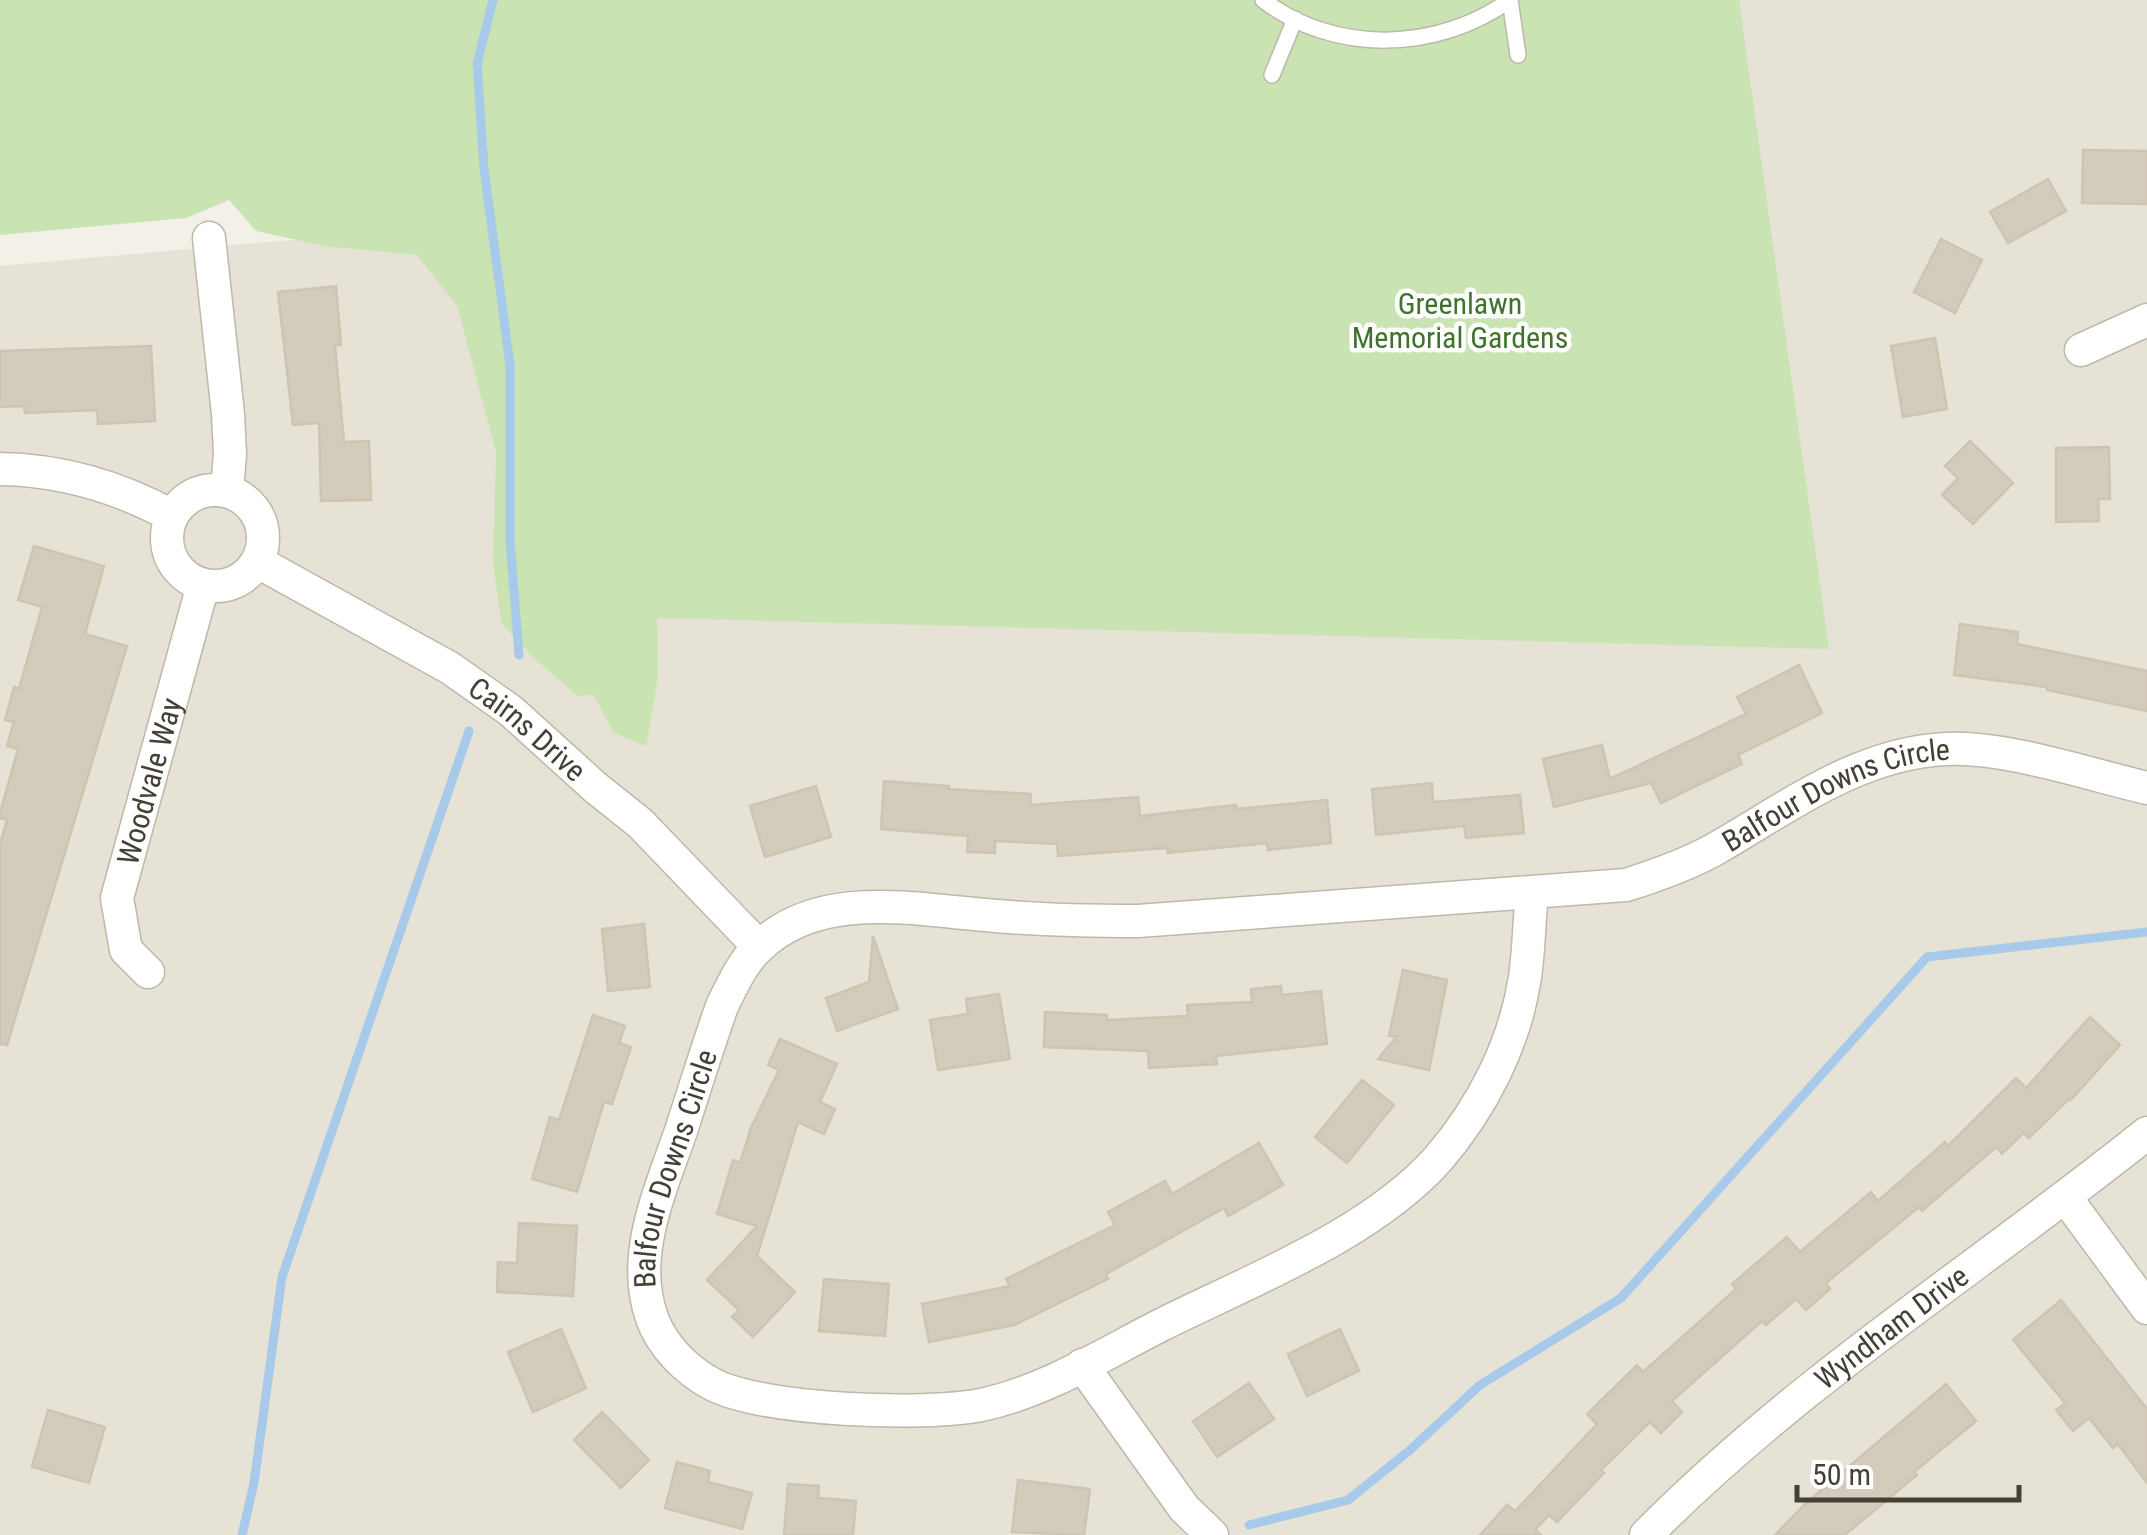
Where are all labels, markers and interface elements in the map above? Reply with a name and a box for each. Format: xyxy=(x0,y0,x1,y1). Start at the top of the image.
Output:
park label: Greenlawn Memorial Gardens xyxy=(1352,286,1568,355)
street label: Cairns Drive xyxy=(462,670,593,788)
street label: Woodvale Way xyxy=(110,694,189,868)
street label: Balfour Downs Circle xyxy=(1716,731,1951,859)
street label: Balfour Downs Circle xyxy=(626,1045,724,1289)
street label: Wyndham Drive xyxy=(1808,1258,1975,1396)
scale bar xyxy=(1797,1440,2020,1502)
text: 50 m xyxy=(1812,1457,1871,1492)

